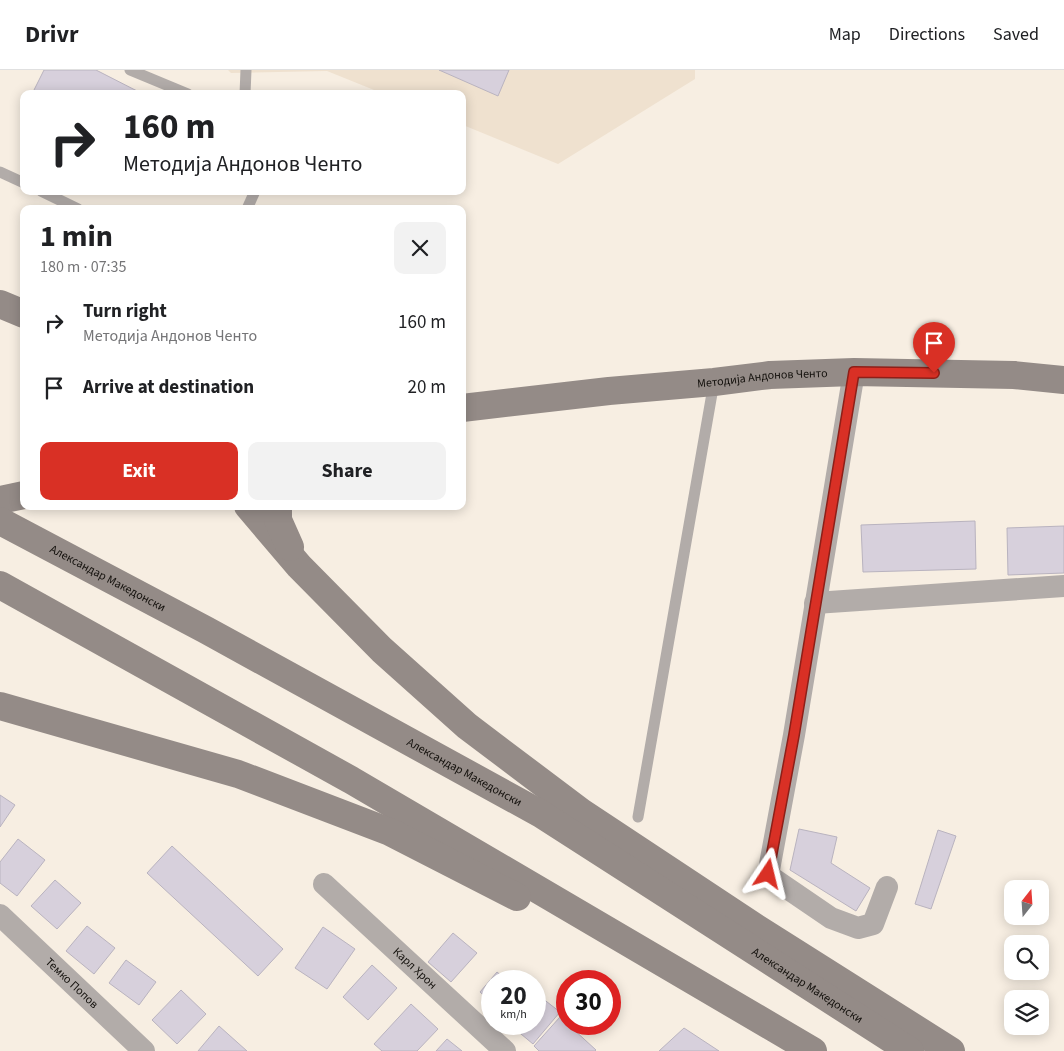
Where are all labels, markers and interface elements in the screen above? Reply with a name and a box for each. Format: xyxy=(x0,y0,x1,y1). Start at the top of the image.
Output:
text: Drivr xyxy=(25,17,79,52)
text: Map xyxy=(829,22,861,47)
text: Directions xyxy=(889,22,965,47)
text: Saved xyxy=(993,22,1039,47)
text: 160 m xyxy=(123,102,215,152)
icon: right xyxy=(40,110,105,175)
text: Методија Андонов Ченто xyxy=(123,148,363,180)
text: 1 min xyxy=(40,215,113,258)
button: close xyxy=(394,222,446,274)
text: 180 m · 07:35 xyxy=(40,256,127,278)
text: Turn right xyxy=(83,298,167,325)
icon: right xyxy=(40,309,68,337)
text: 160 m xyxy=(398,309,446,336)
pin xyxy=(913,322,955,373)
text: Методија Андонов Ченто xyxy=(83,325,257,347)
icon: arrive xyxy=(920,329,948,357)
street label: Методија Андонов Ченто xyxy=(697,365,828,392)
icon: arrive xyxy=(40,374,68,402)
text: Arrive at destination xyxy=(83,374,254,401)
text: 20 m xyxy=(408,374,446,401)
button: Exit xyxy=(40,442,238,500)
button: Share xyxy=(248,442,446,500)
street label: Александар Македонски xyxy=(47,541,169,616)
street label: Александар Македонски xyxy=(404,734,525,811)
position arrow xyxy=(741,847,793,899)
north arrow xyxy=(1004,880,1049,925)
map controls xyxy=(1004,880,1049,1035)
button: search xyxy=(1004,935,1049,980)
street label: Карл Хрон xyxy=(389,944,441,993)
street label: Александар Македонски xyxy=(748,944,866,1028)
street label: Темко Попов xyxy=(41,954,102,1013)
speed limit sign: 30 xyxy=(556,970,621,1035)
text: 20 xyxy=(500,978,527,1014)
button: layers xyxy=(1004,990,1049,1035)
text: km/h xyxy=(500,1006,527,1023)

